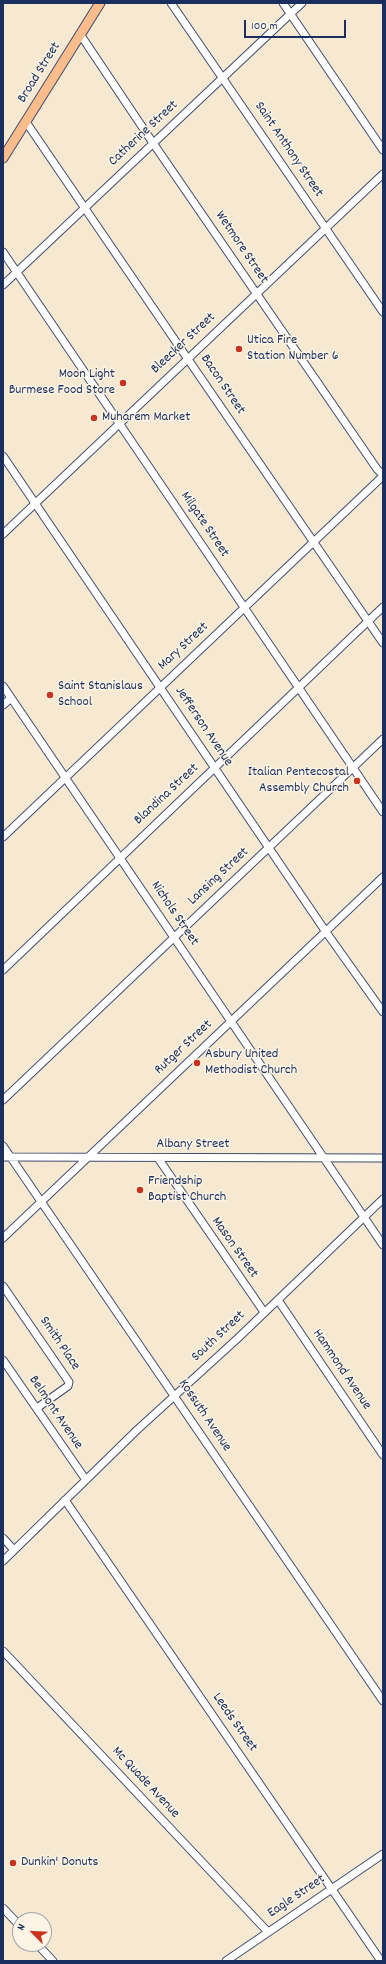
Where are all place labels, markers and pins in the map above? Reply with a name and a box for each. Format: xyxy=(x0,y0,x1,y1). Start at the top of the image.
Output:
place label: Utica Fire Station Number 6 xyxy=(247,333,339,366)
marker: Utica Fire Station Number 6 xyxy=(234,344,244,354)
place label: Moon Light Burmese Food Store xyxy=(9,367,115,400)
marker: Moon Light Burmese Food Store xyxy=(118,378,128,388)
place label: Muharem Market xyxy=(102,410,190,426)
marker: Muharem Market xyxy=(89,413,99,423)
place label: Saint Stanislaus School xyxy=(58,679,143,712)
marker: Saint Stanislaus School xyxy=(45,690,55,700)
place label: Italian Pentecostal Assembly Church xyxy=(248,765,349,798)
marker: Italian Pentecostal Assembly Church xyxy=(352,776,362,786)
place label: Asbury United Methodist Church xyxy=(205,1047,297,1080)
marker: Asbury United Methodist Church xyxy=(192,1058,202,1068)
place label: Friendship Baptist Church xyxy=(148,1174,226,1206)
marker: Friendship Baptist Church xyxy=(135,1185,145,1195)
place label: Dunkin' Donuts xyxy=(21,1855,98,1871)
marker: Dunkin' Donuts xyxy=(8,1858,18,1868)

